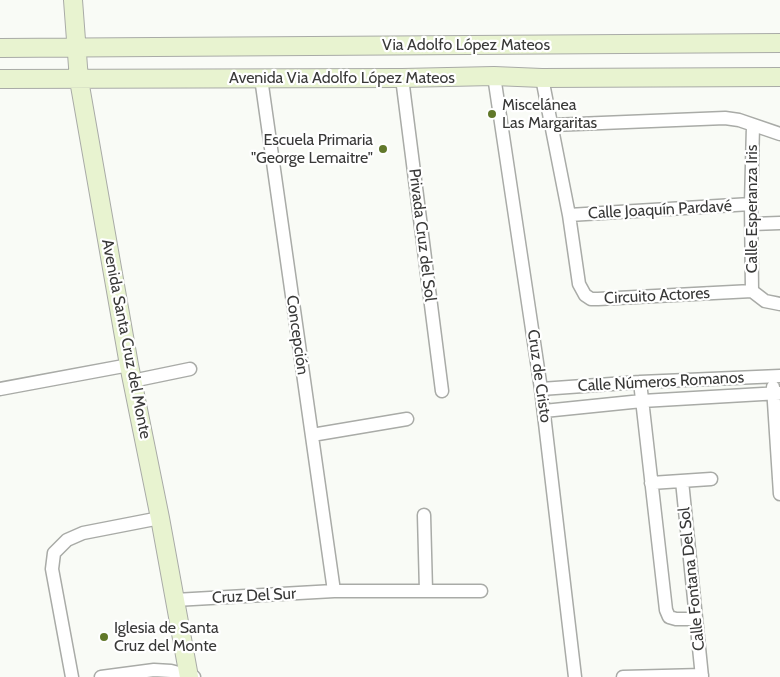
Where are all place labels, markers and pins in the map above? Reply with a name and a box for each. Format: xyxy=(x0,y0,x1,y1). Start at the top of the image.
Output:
place label: Miscelánea Las Margaritas xyxy=(502,95,597,133)
marker: Miscelánea Las Margaritas xyxy=(486,108,498,120)
place label: Escuela Primaria "George Lemaitre" xyxy=(251,130,373,168)
marker: Escuela Primaria "George Lemaitre" xyxy=(377,143,389,155)
place label: Iglesia de Santa Cruz del Monte xyxy=(114,618,219,656)
marker: Iglesia de Santa Cruz del Monte xyxy=(98,631,110,643)

